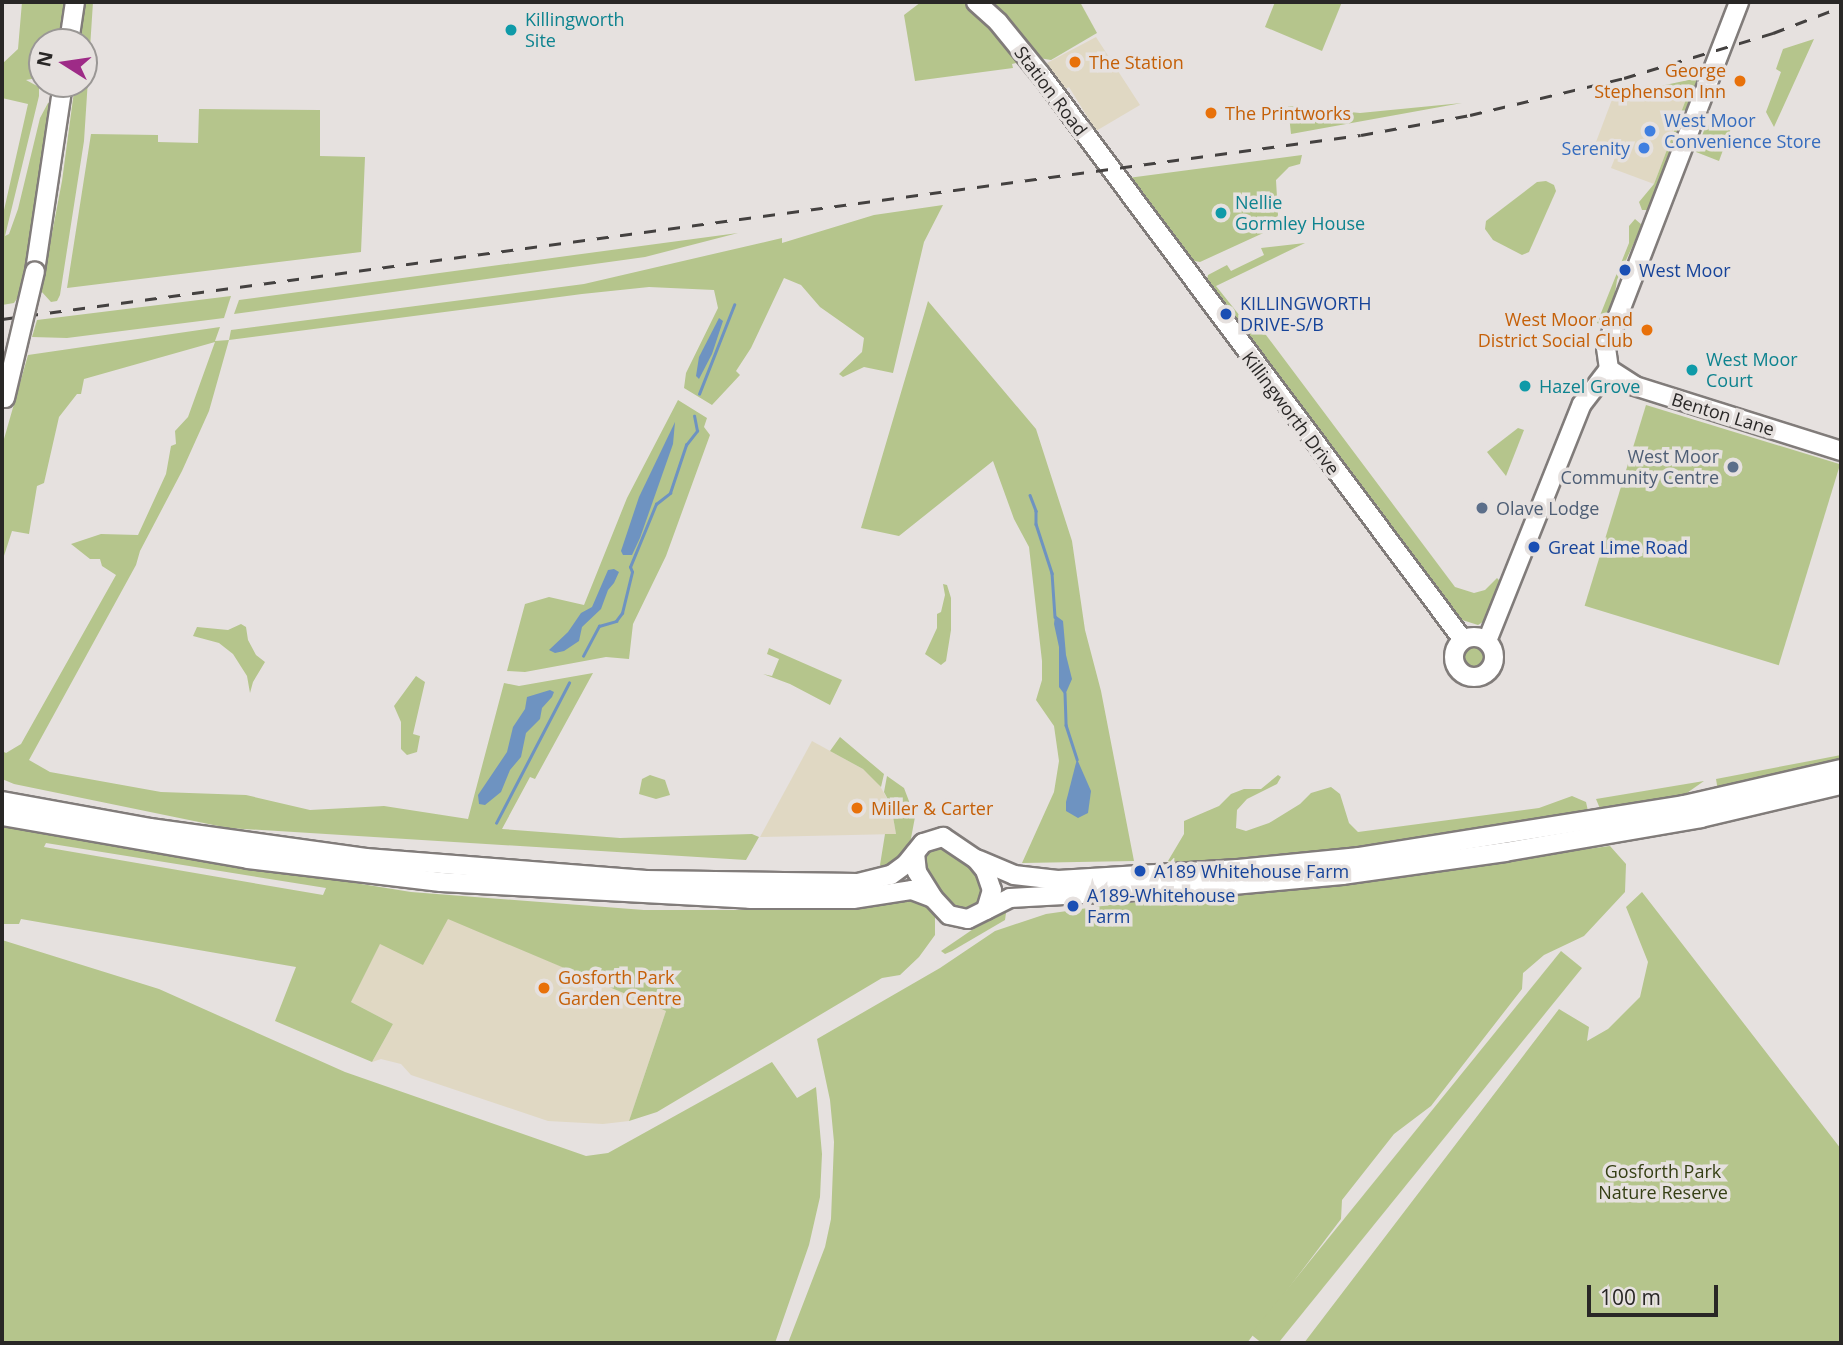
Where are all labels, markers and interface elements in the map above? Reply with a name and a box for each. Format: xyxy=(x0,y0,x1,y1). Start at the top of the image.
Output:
place label: Killingworth Site xyxy=(525,9,625,52)
marker: Killingworth Site xyxy=(503,22,519,38)
north arrow xyxy=(28,28,98,98)
street label: Station Road xyxy=(1010,42,1092,140)
text: N xyxy=(30,49,59,69)
place label: The Station xyxy=(1089,51,1184,73)
marker: The Station xyxy=(1067,54,1083,70)
place label: George Stephenson Inn xyxy=(1594,60,1726,102)
marker: George Stephenson Inn xyxy=(1732,73,1748,89)
place label: The Printworks xyxy=(1225,102,1351,124)
marker: The Printworks xyxy=(1203,105,1219,121)
place label: West Moor Convenience Store xyxy=(1664,110,1821,152)
marker: West Moor Convenience Store xyxy=(1642,123,1658,139)
place label: Serenity xyxy=(1562,137,1630,159)
marker: Serenity xyxy=(1636,140,1652,156)
place label: Nellie Gormley House xyxy=(1235,192,1365,234)
marker: Nellie Gormley House xyxy=(1213,205,1229,221)
place label: West Moor xyxy=(1639,259,1731,281)
marker: West Moor xyxy=(1617,262,1633,278)
place label: KILLINGWORTH DRIVE-S/B xyxy=(1240,293,1371,336)
marker: KILLINGWORTH DRIVE-S/B xyxy=(1218,306,1234,322)
place label: West Moor and District Social Club xyxy=(1478,309,1633,352)
marker: West Moor and District Social Club xyxy=(1639,322,1655,338)
street label: Killingworth Drive xyxy=(1238,347,1344,479)
place label: West Moor Court xyxy=(1706,349,1798,392)
marker: West Moor Court xyxy=(1684,362,1700,378)
place label: Hazel Grove xyxy=(1539,375,1640,397)
marker: Hazel Grove xyxy=(1517,378,1533,394)
street label: Benton Lane xyxy=(1669,388,1777,440)
place label: West Moor Community Centre xyxy=(1560,446,1719,489)
marker: West Moor Community Centre xyxy=(1725,459,1741,475)
place label: Olave Lodge xyxy=(1496,497,1599,519)
marker: Olave Lodge xyxy=(1474,500,1490,516)
place label: Great Lime Road xyxy=(1548,536,1688,558)
marker: Great Lime Road xyxy=(1526,539,1542,555)
place label: Miller & Carter xyxy=(871,797,993,819)
marker: Miller & Carter xyxy=(849,800,865,816)
place label: A189 Whitehouse Farm xyxy=(1154,860,1349,882)
marker: A189 Whitehouse Farm xyxy=(1132,863,1148,879)
place label: A189-Whitehouse Farm xyxy=(1087,885,1235,928)
marker: A189-Whitehouse Farm xyxy=(1065,898,1081,914)
place label: Gosforth Park Garden Centre xyxy=(558,967,682,1010)
marker: Gosforth Park Garden Centre xyxy=(536,980,552,996)
park label: Gosforth Park Nature Reserve xyxy=(1598,1161,1728,1204)
scale bar xyxy=(1591,1272,1722,1316)
text: 100 m xyxy=(1600,1283,1661,1311)

